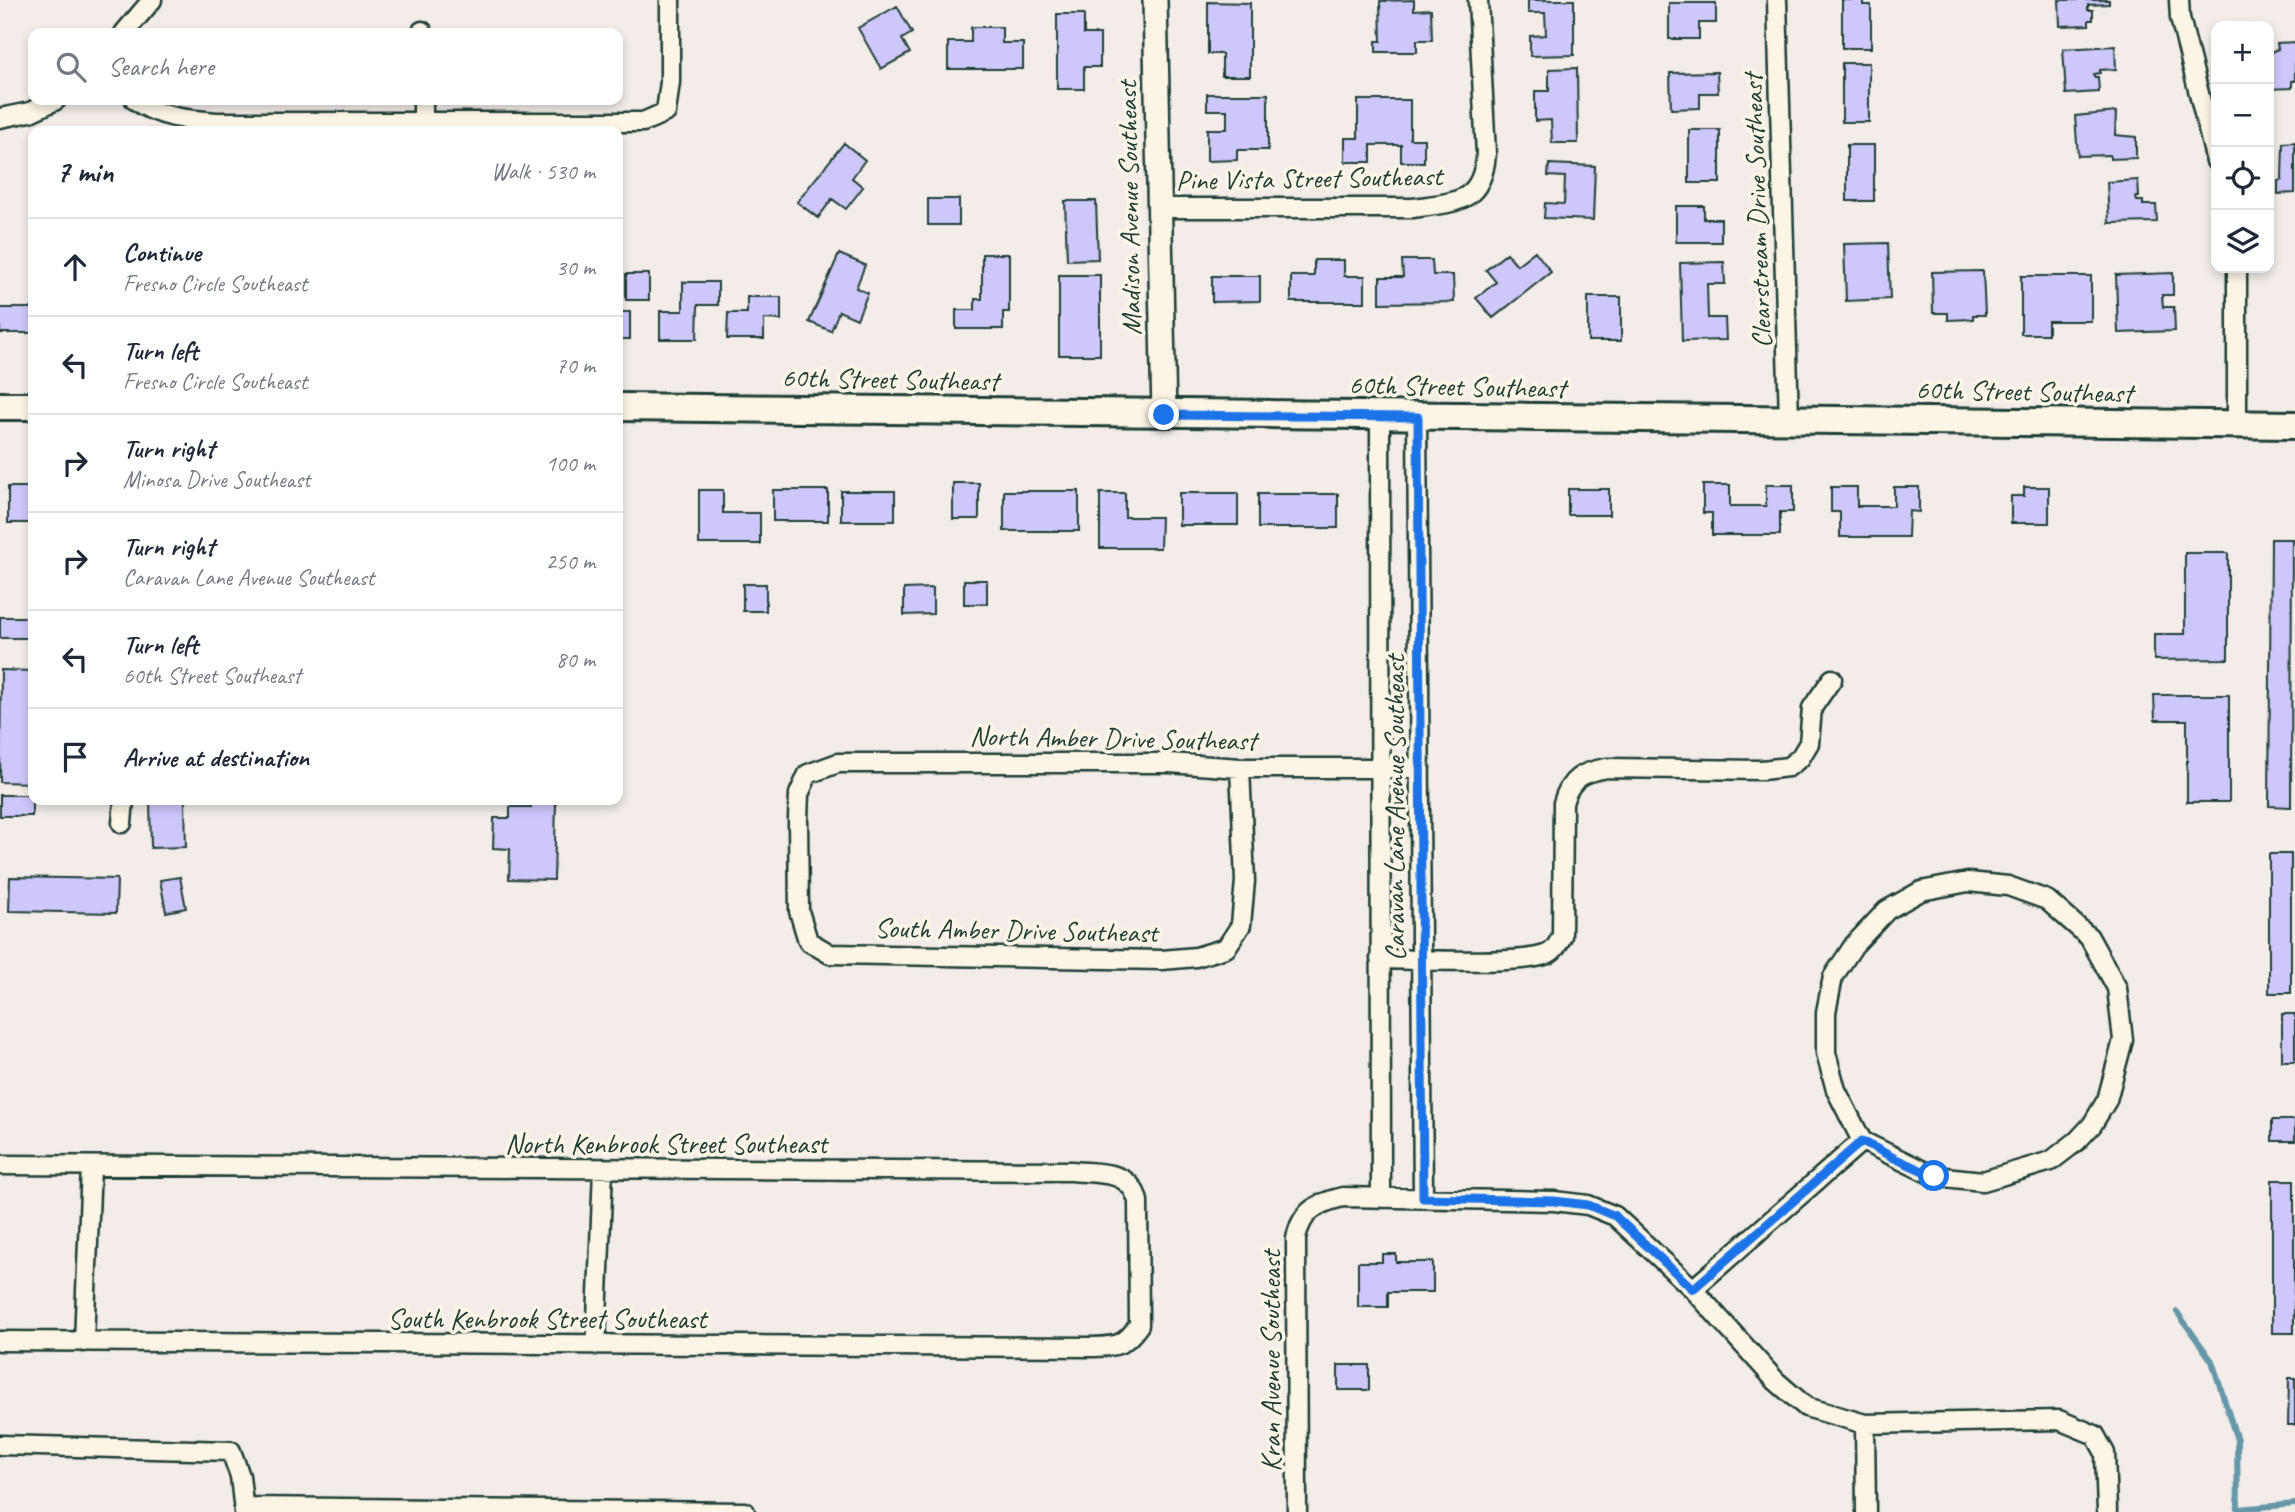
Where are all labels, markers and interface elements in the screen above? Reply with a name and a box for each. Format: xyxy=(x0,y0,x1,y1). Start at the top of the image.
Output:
map controls xyxy=(2211,21,2274,273)
button: + xyxy=(2211,21,2274,84)
search box xyxy=(28,28,623,105)
icon: search xyxy=(52,48,90,86)
text: Search here xyxy=(108,50,214,83)
street label: Clearstream Drive Southeast xyxy=(1735,70,1779,349)
street label: Madison Avenue Southeast xyxy=(1109,78,1149,335)
button: − xyxy=(2211,84,2274,147)
button: locate xyxy=(2211,147,2274,210)
text: 7 min xyxy=(56,153,113,191)
text: Walk · 530 m xyxy=(491,157,595,186)
street label: Pine Vista Street Southeast xyxy=(1176,158,1445,198)
button: layers xyxy=(2211,210,2274,273)
text: Continue xyxy=(123,236,201,269)
icon: ahead xyxy=(56,248,94,286)
text: 30 m xyxy=(556,253,595,282)
text: Fresno Circle Southeast xyxy=(123,269,307,298)
text: Turn left xyxy=(123,334,198,367)
icon: left xyxy=(56,346,94,384)
text: 70 m xyxy=(556,351,595,380)
street label: 60th Street Southeast xyxy=(781,360,1002,398)
text: Fresno Circle Southeast xyxy=(123,367,307,396)
street label: 60th Street Southeast xyxy=(1348,367,1569,405)
street label: 60th Street Southeast xyxy=(1915,372,2136,410)
route end xyxy=(1148,399,1179,430)
text: Turn right xyxy=(123,432,214,465)
icon: right xyxy=(56,444,94,482)
text: 100 m xyxy=(546,449,595,478)
text: Minosa Drive Southeast xyxy=(123,465,310,494)
text: Turn right xyxy=(123,530,214,563)
icon: right xyxy=(56,542,94,580)
text: 250 m xyxy=(546,547,595,576)
text: Caravan Lane Avenue Southeast xyxy=(123,563,374,592)
text: Turn left xyxy=(123,628,198,661)
icon: left xyxy=(56,640,94,678)
text: 80 m xyxy=(556,645,595,674)
street label: Caravan Lane Avenue Southeast xyxy=(1377,652,1412,961)
text: 60th Street Southeast xyxy=(123,661,301,690)
street label: North Amber Drive Southeast xyxy=(969,718,1260,758)
icon: arrive xyxy=(56,738,94,776)
text: Arrive at destination xyxy=(123,741,309,774)
street label: South Amber Drive Southeast xyxy=(874,910,1160,950)
street label: North Kenbrook Street Southeast xyxy=(505,1126,830,1161)
route start xyxy=(1918,1160,1949,1191)
street label: Kran Avenue Southeast xyxy=(1253,1247,1288,1472)
street label: South Kenbrook Street Southeast xyxy=(388,1301,709,1336)

